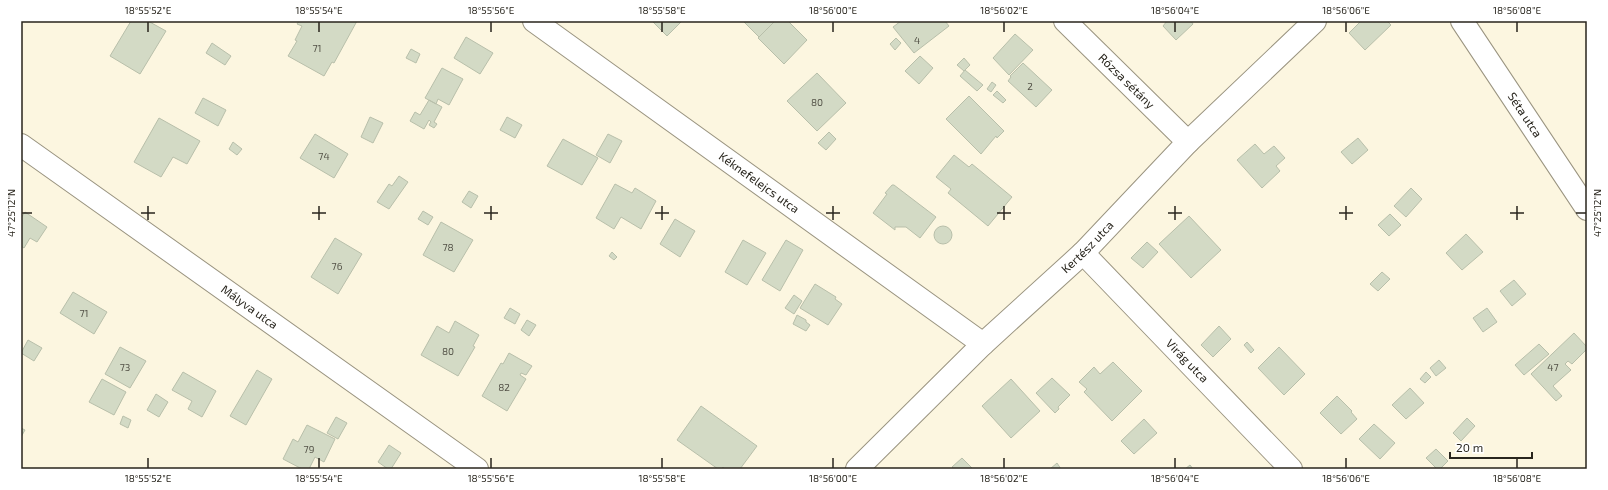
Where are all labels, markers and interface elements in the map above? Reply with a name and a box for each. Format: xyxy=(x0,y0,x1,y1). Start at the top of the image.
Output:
text: 18°55'52"E xyxy=(125,4,172,16)
text: 18°55'54"E xyxy=(295,4,343,16)
text: 18°55'56"E xyxy=(468,4,515,16)
text: 18°55'58"E xyxy=(638,4,686,16)
text: 18°56'00"E xyxy=(809,4,857,16)
text: 18°56'02"E xyxy=(980,4,1028,16)
text: 18°56'04"E xyxy=(1151,4,1199,16)
text: 18°56'06"E xyxy=(1322,4,1370,16)
text: 18°56'08"E xyxy=(1493,4,1541,16)
house number: 4 xyxy=(914,34,920,46)
house number: 71 xyxy=(312,42,322,54)
street label: Rózsa sétány xyxy=(1096,50,1158,112)
house number: 2 xyxy=(1027,80,1033,92)
street label: Séta utca xyxy=(1505,89,1545,140)
house number: 80 xyxy=(811,96,823,108)
street label: Kéknefelejcs utca xyxy=(717,148,802,216)
house number: 74 xyxy=(318,150,330,162)
text: 47°25'12"N xyxy=(5,189,17,237)
text: 47°25'12"N xyxy=(1591,189,1603,237)
street label: Kertész utca xyxy=(1058,217,1116,275)
house number: 78 xyxy=(442,241,454,253)
house number: 76 xyxy=(332,260,343,272)
street label: Mályva utca xyxy=(219,281,281,331)
house number: 71 xyxy=(79,307,89,319)
street label: Virág utca xyxy=(1164,336,1212,385)
house number: 80 xyxy=(442,345,454,357)
house number: 73 xyxy=(120,361,130,373)
house number: 47 xyxy=(1547,361,1559,373)
house number: 82 xyxy=(498,381,510,393)
scale bar xyxy=(1450,434,1532,460)
text: 20 m xyxy=(1456,440,1483,454)
house number: 79 xyxy=(304,443,315,455)
text: 18°55'52"E xyxy=(125,472,172,484)
text: 18°55'54"E xyxy=(295,472,343,484)
text: 18°55'56"E xyxy=(468,472,515,484)
text: 18°55'58"E xyxy=(638,472,686,484)
text: 18°56'00"E xyxy=(809,472,857,484)
text: 18°56'02"E xyxy=(980,472,1028,484)
text: 18°56'04"E xyxy=(1151,472,1199,484)
text: 18°56'06"E xyxy=(1322,472,1370,484)
text: 18°56'08"E xyxy=(1493,472,1541,484)

